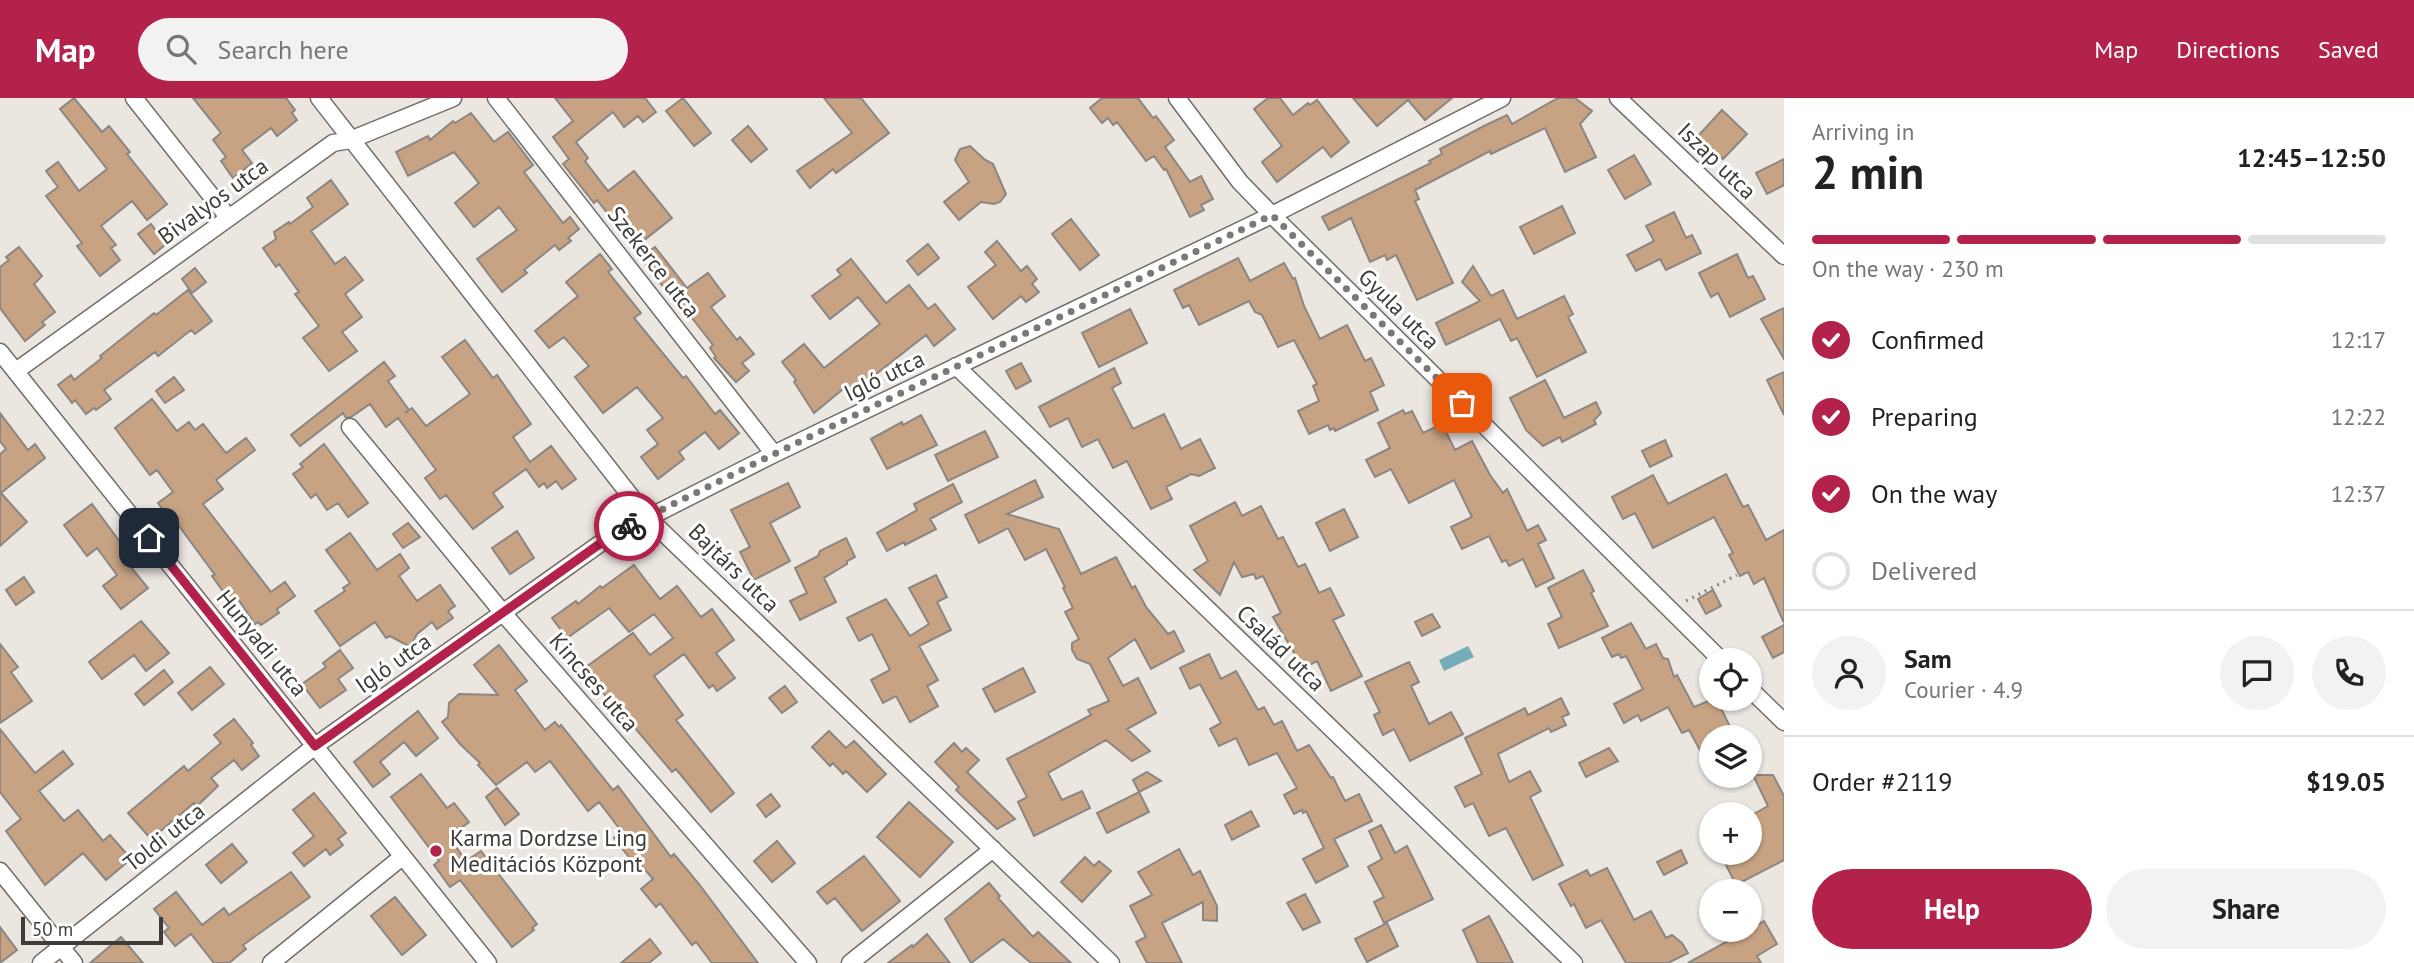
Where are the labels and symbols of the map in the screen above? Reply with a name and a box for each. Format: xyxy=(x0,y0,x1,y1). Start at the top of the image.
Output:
street label: Iszap utca xyxy=(1672,116,1763,205)
street label: Bivalyos utca xyxy=(152,151,273,250)
street label: Szekerce utca xyxy=(602,200,707,323)
street label: Gyula utca xyxy=(1353,262,1446,355)
street label: Igló utca xyxy=(839,344,929,407)
pin xyxy=(1432,373,1492,433)
courier xyxy=(594,491,664,561)
pin xyxy=(119,508,179,568)
street label: Bajtárs utca xyxy=(683,517,786,618)
street label: Hunyadi utca xyxy=(211,583,314,702)
street label: Család utca xyxy=(1231,598,1332,697)
street label: Igló utca xyxy=(349,626,436,699)
street label: Kincses utca xyxy=(543,626,645,737)
street label: Toldi utca xyxy=(117,796,210,877)
place label: Karma Dordzse Ling Meditációs Központ xyxy=(450,823,647,878)
marker: Karma Dordzse Ling Meditációs Központ xyxy=(428,843,444,859)
scale bar xyxy=(21,914,163,946)

